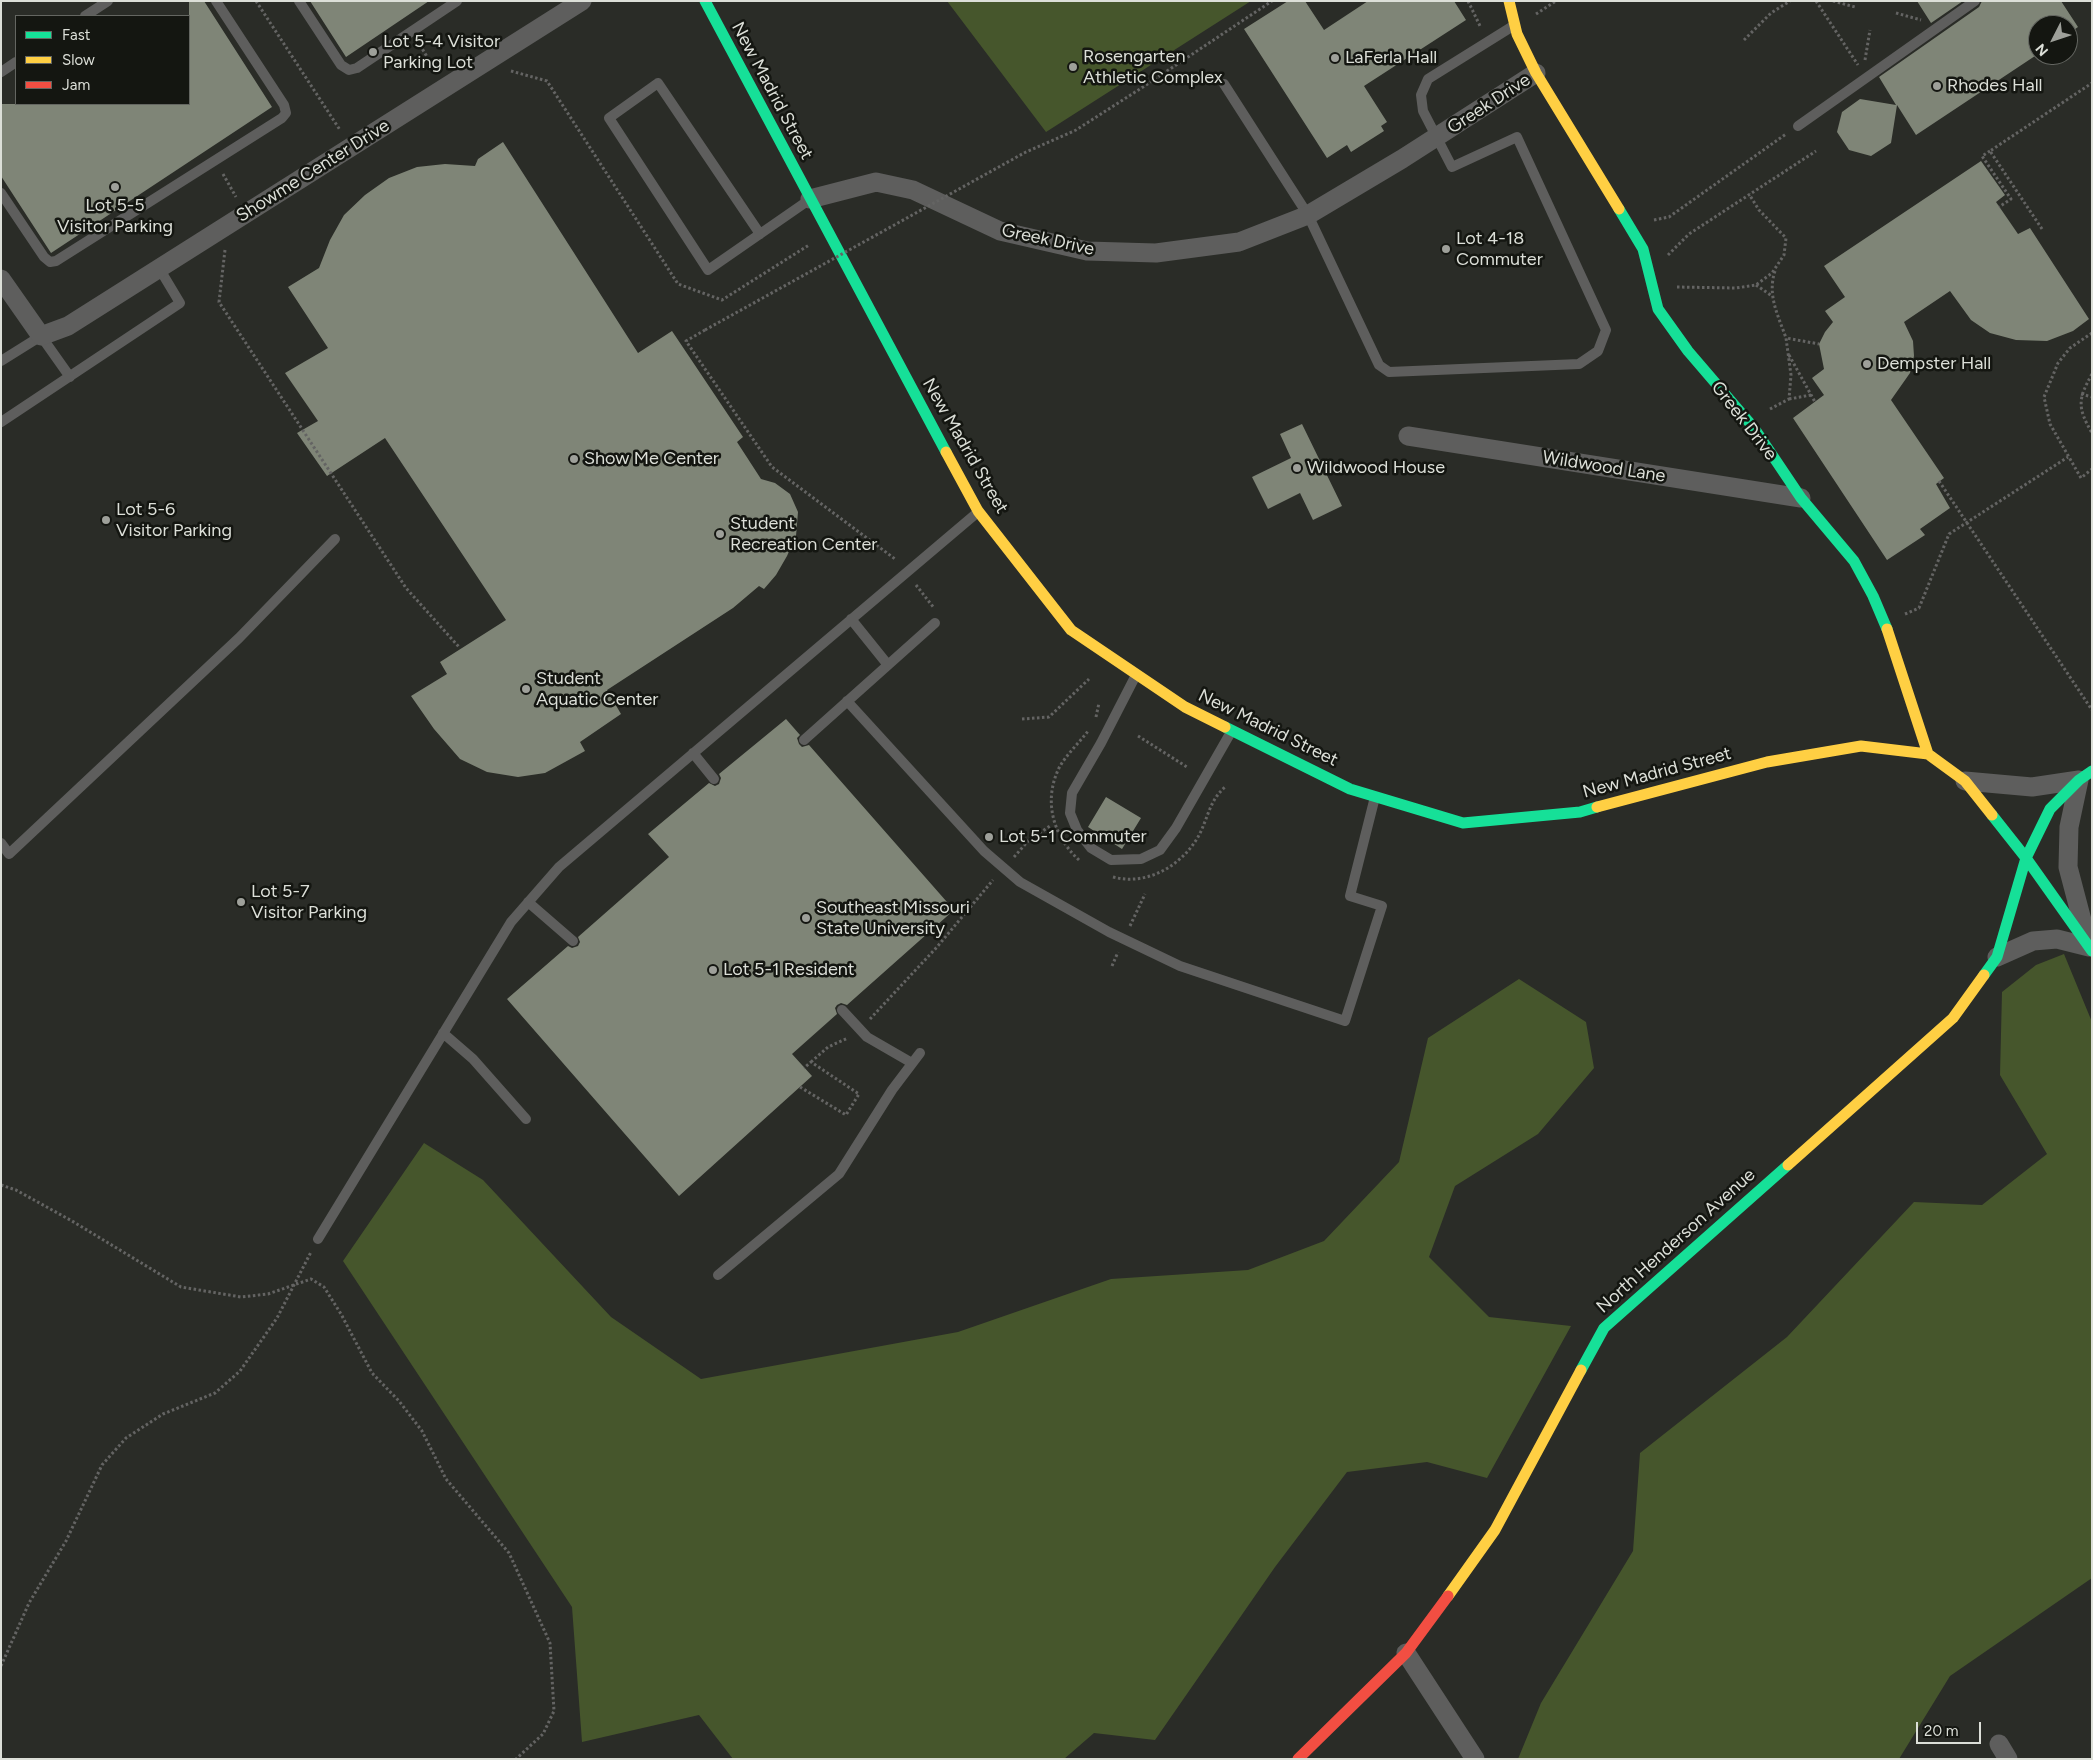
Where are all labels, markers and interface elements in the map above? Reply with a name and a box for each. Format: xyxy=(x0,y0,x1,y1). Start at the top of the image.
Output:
legend xyxy=(15,15,190,105)
north arrow xyxy=(2028,15,2078,65)
street label: New Madrid Street xyxy=(727,19,817,163)
text: Fast xyxy=(62,26,90,44)
place label: Lot 5-4 Visitor Parking Lot xyxy=(383,31,500,74)
text: N xyxy=(2032,40,2052,59)
marker: Lot 5-4 Visitor Parking Lot xyxy=(367,46,379,58)
place label: Rosengarten Athletic Complex xyxy=(1083,46,1223,88)
place label: LaFerla Hall xyxy=(1345,47,1437,69)
text: Slow xyxy=(62,51,95,69)
marker: LaFerla Hall xyxy=(1329,52,1341,64)
marker: Rosengarten Athletic Complex xyxy=(1067,61,1079,73)
street label: Greek Drive xyxy=(1444,69,1534,139)
place label: Rhodes Hall xyxy=(1947,75,2043,97)
text: Jam xyxy=(62,76,90,94)
marker: Rhodes Hall xyxy=(1931,80,1943,92)
street label: Showme Center Drive xyxy=(232,115,394,227)
marker: Lot 5-5 Visitor Parking xyxy=(109,181,121,193)
place label: Lot 5-5 Visitor Parking xyxy=(57,195,173,238)
street label: Greek Drive xyxy=(1000,220,1096,260)
place label: Lot 4-18 Commuter xyxy=(1456,228,1543,270)
marker: Lot 4-18 Commuter xyxy=(1440,243,1452,255)
place label: Dempster Hall xyxy=(1877,353,1991,375)
marker: Dempster Hall xyxy=(1861,358,1873,370)
street label: New Madrid Street xyxy=(917,374,1013,518)
street label: Greek Drive xyxy=(1706,377,1782,465)
street label: Wildwood Lane xyxy=(1541,447,1667,487)
place label: Show Me Center xyxy=(584,448,719,470)
marker: Show Me Center xyxy=(568,453,580,465)
place label: Wildwood House xyxy=(1307,457,1445,479)
marker: Wildwood House xyxy=(1291,462,1303,474)
place label: Lot 5-6 Visitor Parking xyxy=(116,499,232,542)
place label: Student Recreation Center xyxy=(730,513,877,556)
marker: Lot 5-6 Visitor Parking xyxy=(100,514,112,526)
marker: Student Recreation Center xyxy=(714,528,726,540)
place label: Student Aquatic Center xyxy=(536,668,658,711)
marker: Student Aquatic Center xyxy=(520,683,532,695)
street label: New Madrid Street xyxy=(1195,685,1341,771)
street label: New Madrid Street xyxy=(1580,743,1734,803)
place label: Lot 5-1 Commuter xyxy=(999,826,1147,848)
marker: Lot 5-1 Commuter xyxy=(983,831,995,843)
place label: Lot 5-7 Visitor Parking xyxy=(251,881,367,924)
marker: Lot 5-7 Visitor Parking xyxy=(235,896,247,908)
place label: Southeast Missouri State University xyxy=(816,897,970,940)
marker: Southeast Missouri State University xyxy=(800,912,812,924)
place label: Lot 5-1 Resident xyxy=(723,959,855,981)
marker: Lot 5-1 Resident xyxy=(707,964,719,976)
street label: North Henderson Avenue xyxy=(1592,1164,1760,1318)
scale bar xyxy=(1918,1712,1983,1744)
text: 20 m xyxy=(1924,1722,1958,1740)

